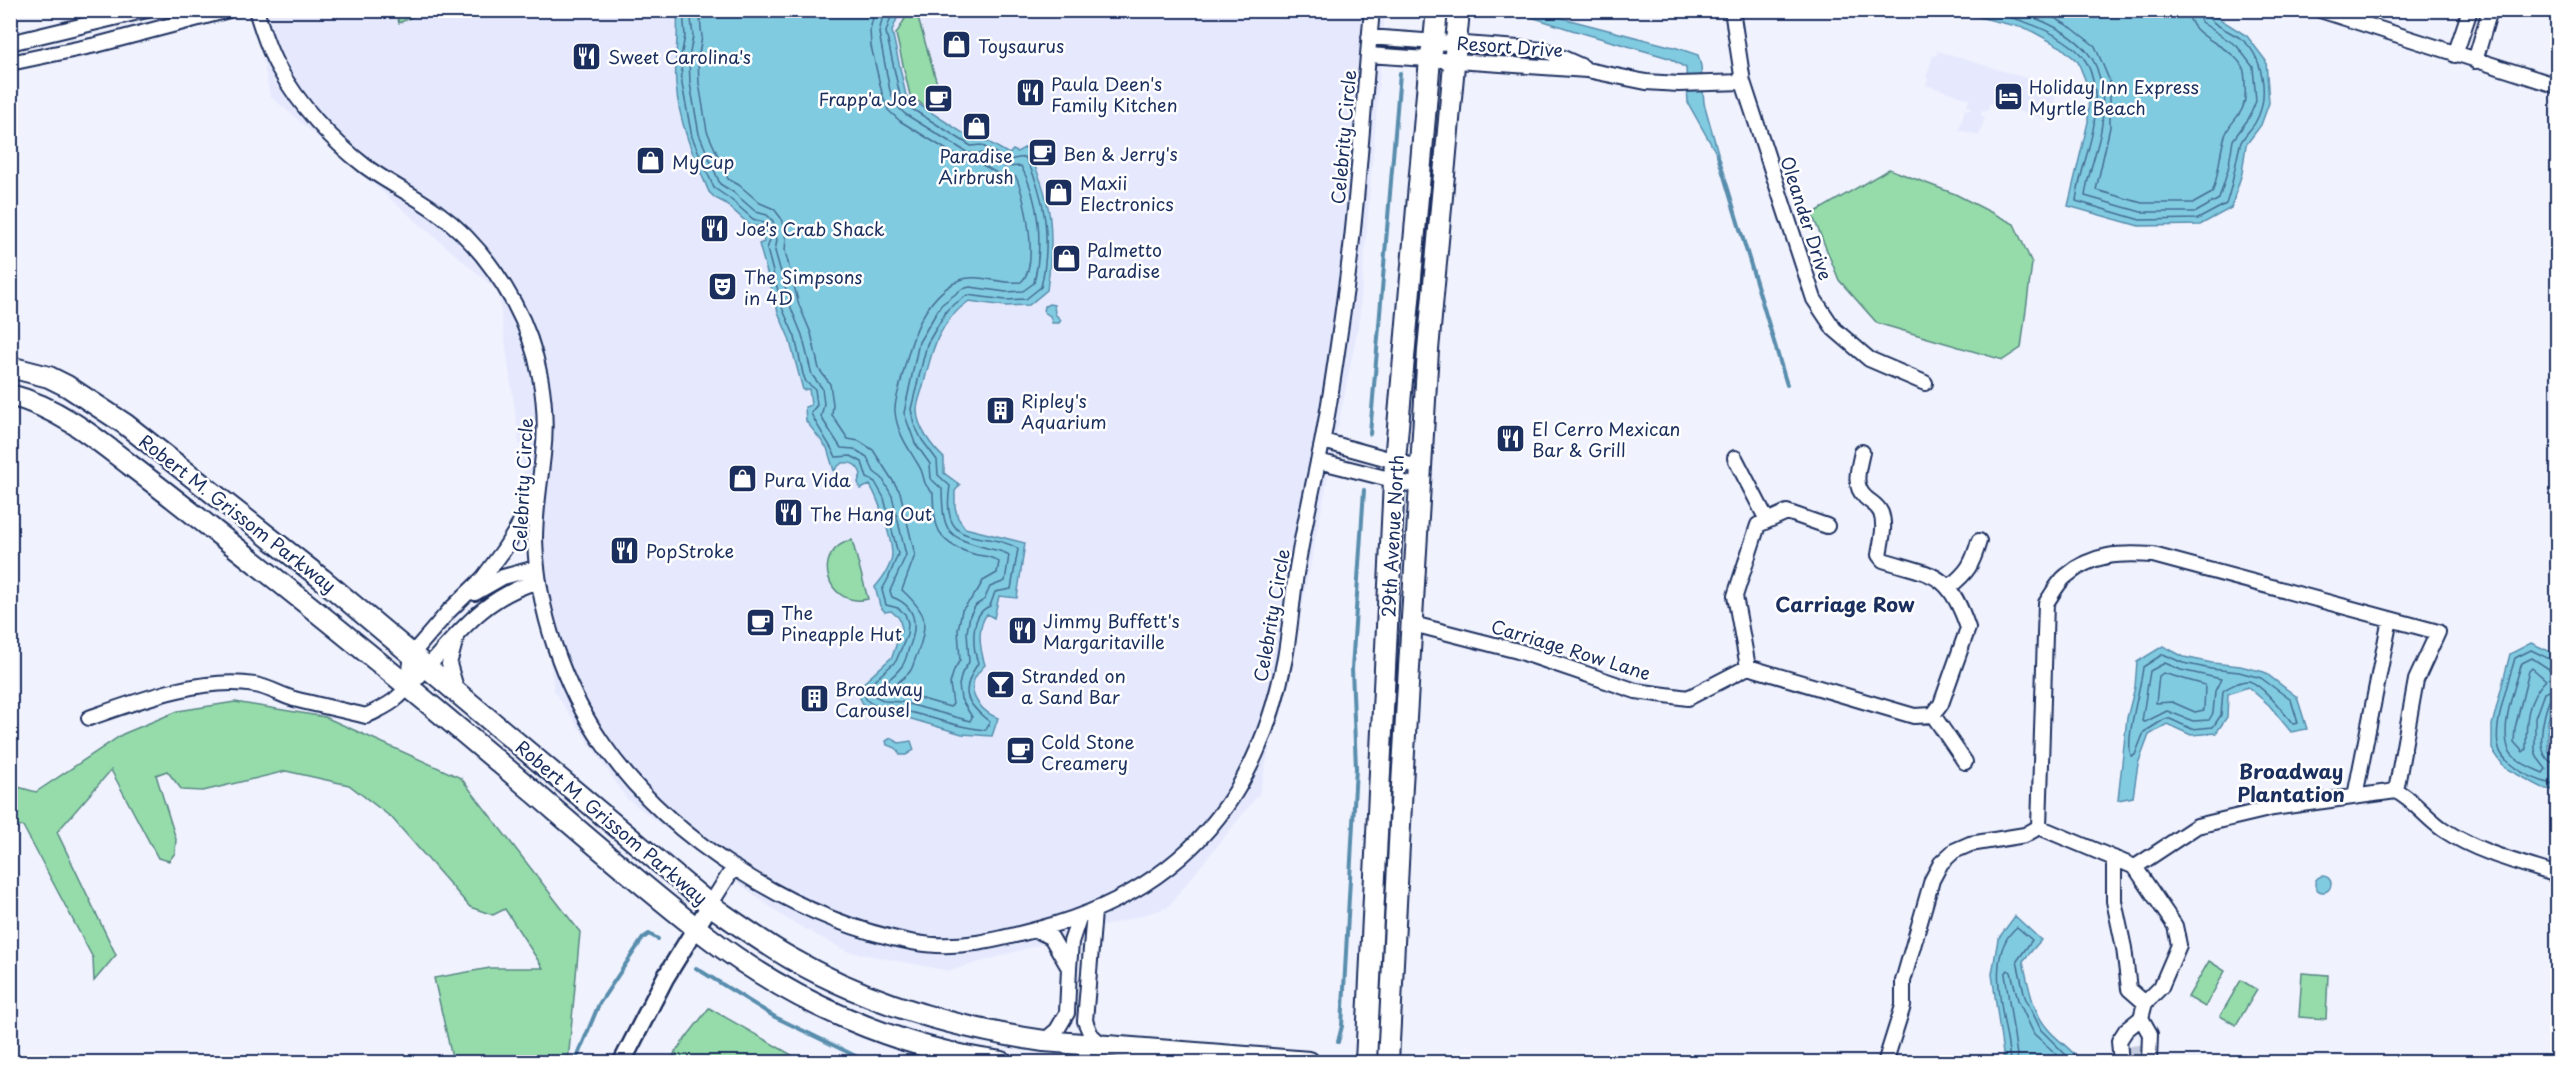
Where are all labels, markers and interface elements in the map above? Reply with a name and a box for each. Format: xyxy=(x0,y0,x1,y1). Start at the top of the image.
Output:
shop icon: Toysaurus xyxy=(941,29,973,61)
street label: Resort Drive xyxy=(1456,29,1564,63)
place label: Toysaurus xyxy=(978,32,1064,59)
restaurant icon: Sweet Carolina's xyxy=(571,40,603,72)
place label: Sweet Carolina's xyxy=(608,43,751,70)
street label: Celebrity Circle xyxy=(1324,69,1362,205)
place label: Paula Deen's Family Kitchen xyxy=(1051,70,1178,118)
place label: Holiday Inn Express Myrtle Beach xyxy=(2029,73,2199,121)
restaurant icon: Paula Deen's Family Kitchen xyxy=(1014,77,1046,109)
hotel icon: Holiday Inn Express Myrtle Beach xyxy=(1992,80,2024,112)
cafe icon: Frapp'a Joe xyxy=(922,82,954,114)
place label: Frapp'a Joe xyxy=(819,85,917,112)
shop icon: Paradise Airbrush xyxy=(960,110,992,142)
cafe icon: Ben & Jerry's xyxy=(1026,137,1058,169)
place label: Ben & Jerry's xyxy=(1063,140,1178,167)
place label: Paradise Airbrush xyxy=(938,142,1014,190)
shop icon: MyCup xyxy=(635,145,667,177)
place label: MyCup xyxy=(672,148,734,175)
street label: Oleander Drive xyxy=(1774,152,1840,284)
place label: Maxii Electronics xyxy=(1080,169,1174,217)
shop icon: Maxii Electronics xyxy=(1043,176,1075,208)
restaurant icon: Joe's Crab Shack xyxy=(699,212,731,244)
place label: Joe's Crab Shack xyxy=(736,215,885,242)
place label: Palmetto Paradise xyxy=(1087,236,1162,284)
shop icon: Palmetto Paradise xyxy=(1050,243,1082,275)
place label: The Simpsons in 4D xyxy=(744,263,862,311)
theatre icon: The Simpsons in 4D xyxy=(707,270,739,302)
place label: Ripley's Aquarium xyxy=(1021,387,1107,435)
building icon: Ripley's Aquarium xyxy=(984,394,1016,426)
place label: El Cerro Mexican Bar & Grill xyxy=(1532,415,1680,463)
street label: Celebrity Circle xyxy=(505,417,539,553)
restaurant icon: El Cerro Mexican Bar & Grill xyxy=(1495,422,1527,454)
street label: Robert M. Grissom Parkway xyxy=(134,427,342,599)
street label: 29th Avenue North xyxy=(1374,454,1410,618)
shop icon: Pura Vida xyxy=(727,463,759,495)
place label: Pura Vida xyxy=(764,466,851,493)
restaurant icon: The Hang Out xyxy=(773,497,805,529)
place label: The Hang Out xyxy=(810,500,932,527)
restaurant icon: PopStroke xyxy=(609,534,641,566)
place label: PopStroke xyxy=(646,537,734,564)
street label: Celebrity Circle xyxy=(1246,546,1296,684)
district label: Carriage Row xyxy=(1775,589,1915,619)
place label: The Pineapple Hut xyxy=(781,599,902,647)
cafe icon: The Pineapple Hut xyxy=(744,606,776,638)
place label: Jimmy Buffett's Margaritaville xyxy=(1043,607,1180,655)
street label: Carriage Row Lane xyxy=(1488,612,1654,686)
restaurant icon: Jimmy Buffett's Margaritaville xyxy=(1006,614,1038,646)
place label: Stranded on a Sand Bar xyxy=(1021,662,1126,710)
bar icon: Stranded on a Sand Bar xyxy=(984,669,1016,701)
place label: Broadway Carousel xyxy=(835,675,923,723)
building icon: Broadway Carousel xyxy=(798,682,830,714)
place label: Cold Stone Creamery xyxy=(1041,728,1135,776)
street label: Robert M. Grissom Parkway xyxy=(510,733,714,911)
cafe icon: Cold Stone Creamery xyxy=(1004,735,1036,767)
district label: Broadway Plantation xyxy=(2237,756,2345,809)

